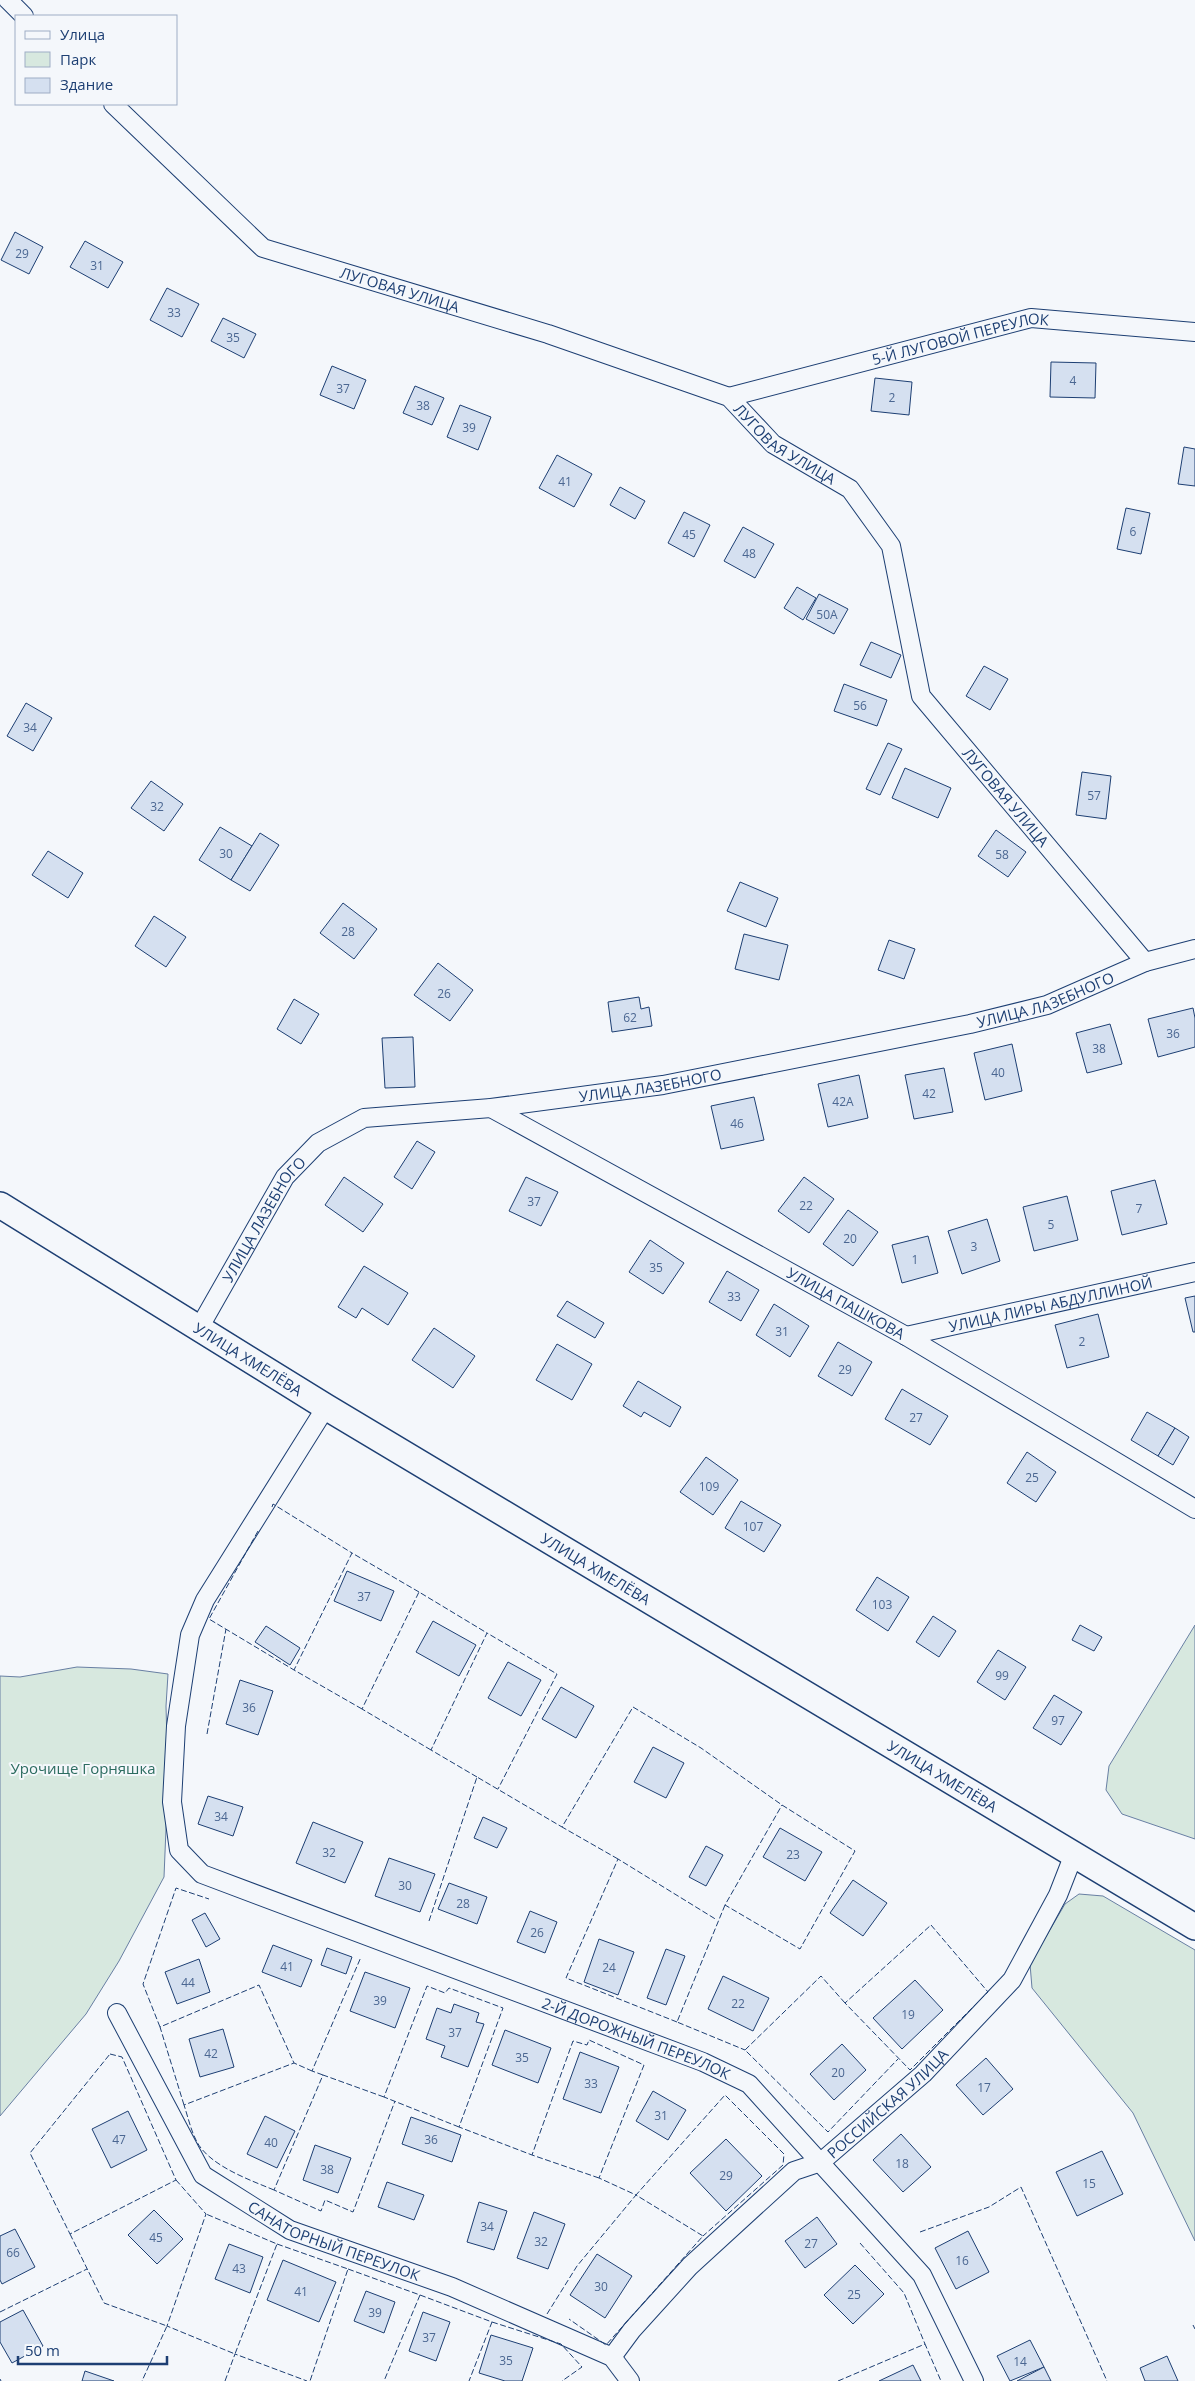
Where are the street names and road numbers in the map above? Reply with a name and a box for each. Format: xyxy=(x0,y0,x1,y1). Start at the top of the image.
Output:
street label: ЛУГОВАЯ УЛИЦА xyxy=(338,262,463,317)
street label: 5-Й ЛУГОВОЙ ПЕРЕУЛОК xyxy=(870,308,1050,369)
street label: ЛУГОВАЯ УЛИЦА xyxy=(730,399,840,489)
street label: ЛУГОВАЯ УЛИЦА xyxy=(959,743,1054,851)
street label: УЛИЦА ЛАЗЕБНОГО xyxy=(975,967,1117,1032)
street label: УЛИЦА ЛАЗЕБНОГО xyxy=(578,1064,723,1106)
street label: УЛИЦА ЛАЗЕБНОГО xyxy=(217,1152,310,1285)
street label: УЛИЦА ПАШКОВА xyxy=(783,1263,909,1344)
street label: УЛИЦА ЛИРЫ АБДУЛЛИНОЙ xyxy=(947,1272,1154,1336)
street label: УЛИЦА ХМЕЛЁВА xyxy=(190,1318,307,1400)
street label: УЛИЦА ХМЕЛЁВА xyxy=(537,1528,655,1609)
street label: УЛИЦА ХМЕЛЁВА xyxy=(884,1735,1001,1817)
street label: 2-Й ДОРОЖНЫЙ ПЕРЕУЛОК xyxy=(539,1993,734,2084)
street label: РОССИЙСКАЯ УЛИЦА xyxy=(823,2044,953,2162)
street label: САНАТОРНЫЙ ПЕРЕУЛОК xyxy=(244,2196,423,2285)

